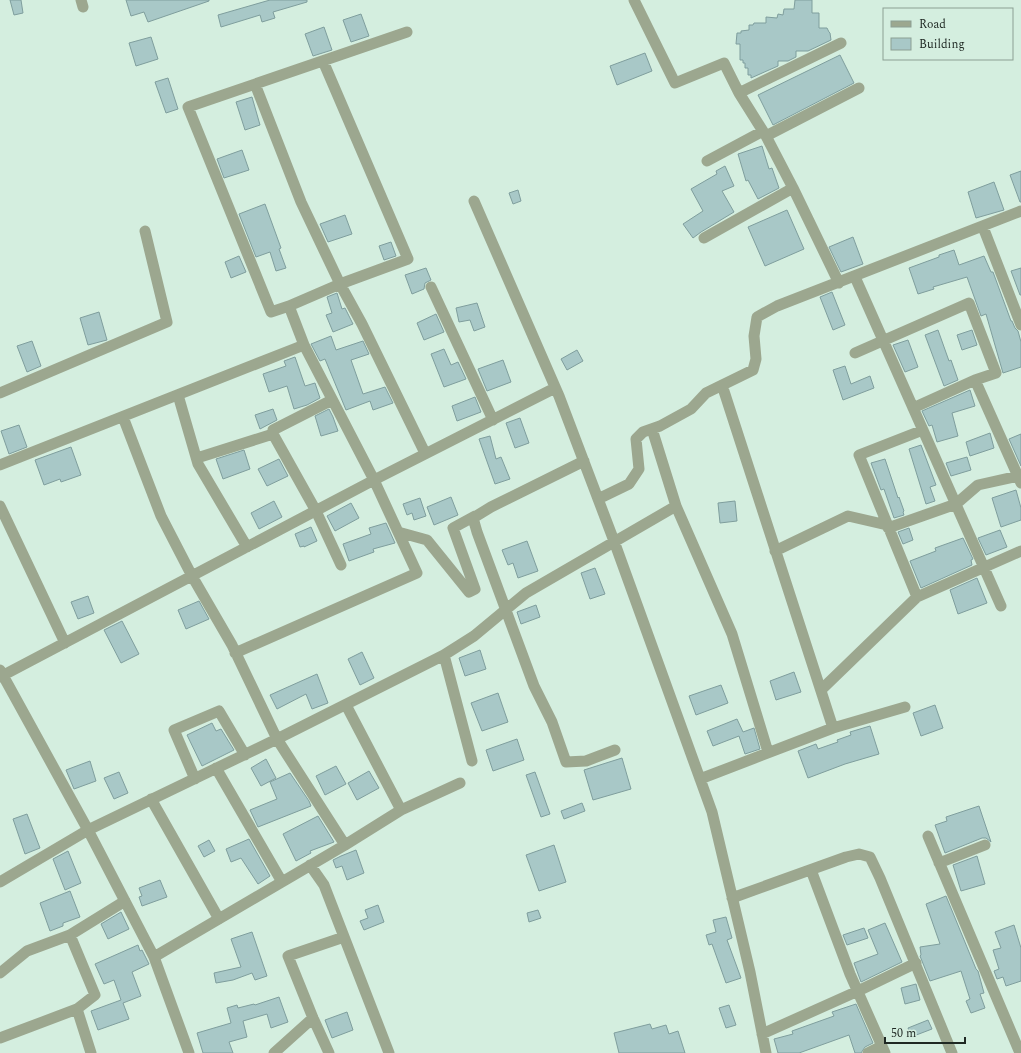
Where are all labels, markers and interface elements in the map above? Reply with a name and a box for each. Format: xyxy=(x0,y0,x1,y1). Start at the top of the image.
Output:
legend xyxy=(883,8,1013,60)
text: Road xyxy=(919,15,946,34)
text: Building xyxy=(919,35,965,54)
scale bar xyxy=(885,1019,965,1045)
text: 50 m xyxy=(891,1024,916,1043)

